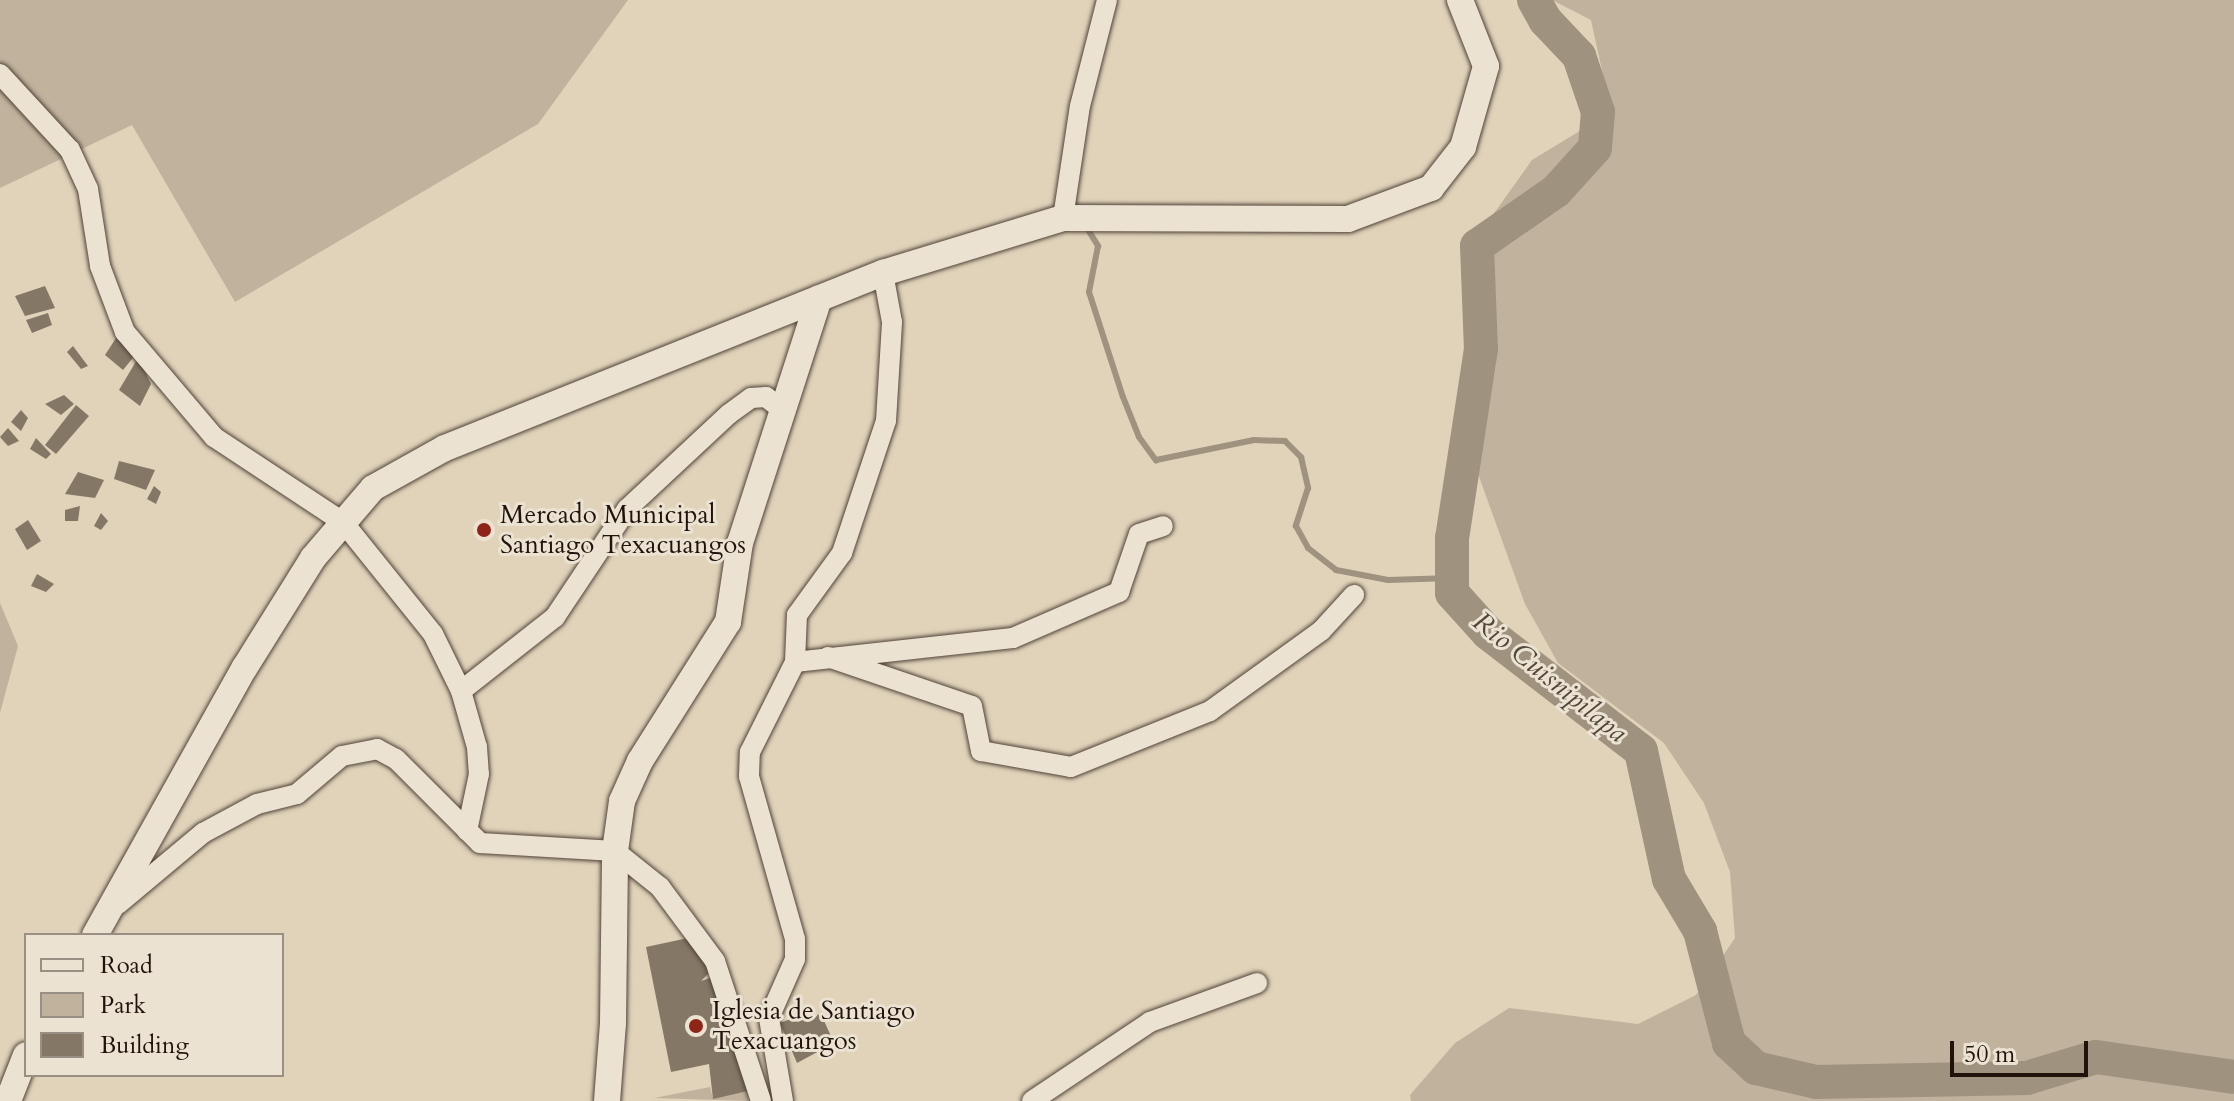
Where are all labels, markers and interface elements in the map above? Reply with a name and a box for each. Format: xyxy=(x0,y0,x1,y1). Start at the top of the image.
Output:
place label: Mercado Municipal Santiago Texacuangos xyxy=(500,499,746,560)
marker: Mercado Municipal Santiago Texacuangos xyxy=(475,521,493,539)
water label: Rio Cuisnipilapa xyxy=(1466,605,1634,749)
legend xyxy=(24,933,284,1077)
text: Road xyxy=(100,949,153,982)
text: Park xyxy=(100,989,146,1022)
place label: Iglesia de Santiago Texacuangos xyxy=(712,995,915,1056)
marker: Iglesia de Santiago Texacuangos xyxy=(687,1017,705,1035)
scale bar xyxy=(1954,1025,2092,1075)
text: Building xyxy=(100,1029,189,1062)
text: 50 m xyxy=(1964,1038,2015,1071)

